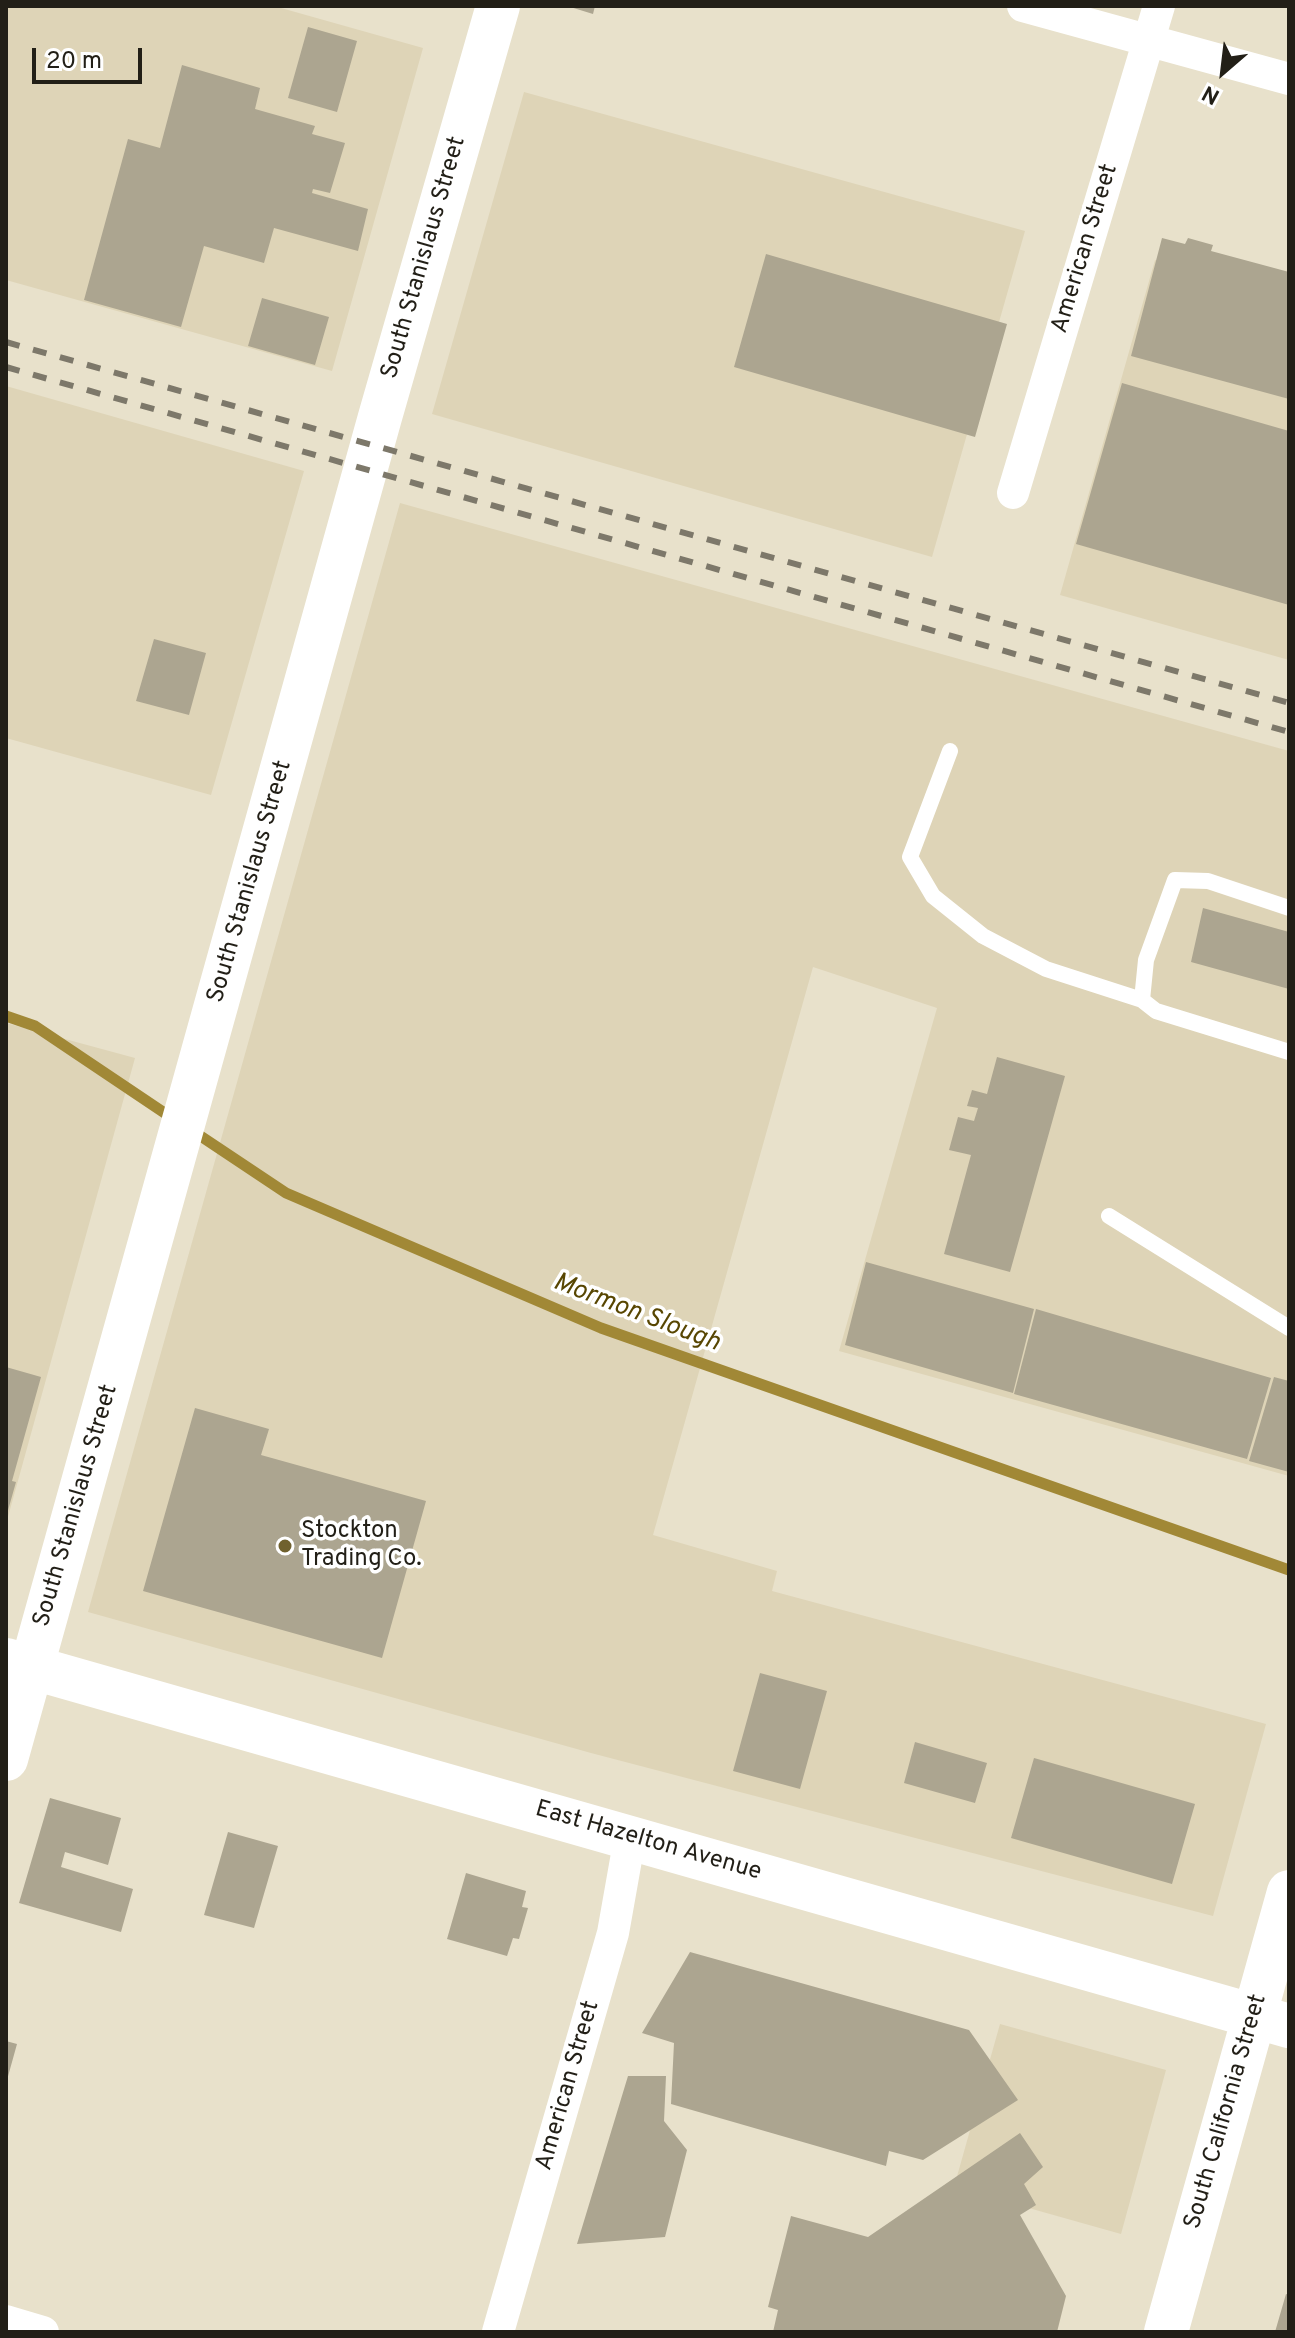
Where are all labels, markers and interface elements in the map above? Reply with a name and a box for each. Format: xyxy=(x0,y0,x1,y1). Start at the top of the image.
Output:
scale bar xyxy=(36,32,146,82)
north arrow xyxy=(1183,32,1263,112)
text: 20 m xyxy=(46,47,102,77)
text: N xyxy=(1198,78,1225,109)
street label: South Stanislaus Street xyxy=(377,134,473,382)
street label: American Street xyxy=(1047,161,1125,337)
street label: South Stanislaus Street xyxy=(203,758,299,1006)
water label: Mormon Slough xyxy=(548,1268,724,1360)
street label: South Stanislaus Street xyxy=(29,1382,125,1630)
place label: Stockton Trading Co. xyxy=(301,1518,422,1574)
marker: Stockton Trading Co. xyxy=(276,1537,294,1555)
street label: East Hazelton Avenue xyxy=(532,1796,764,1888)
street label: South California Street xyxy=(1180,1991,1274,2233)
street label: American Street xyxy=(531,1998,607,2174)

